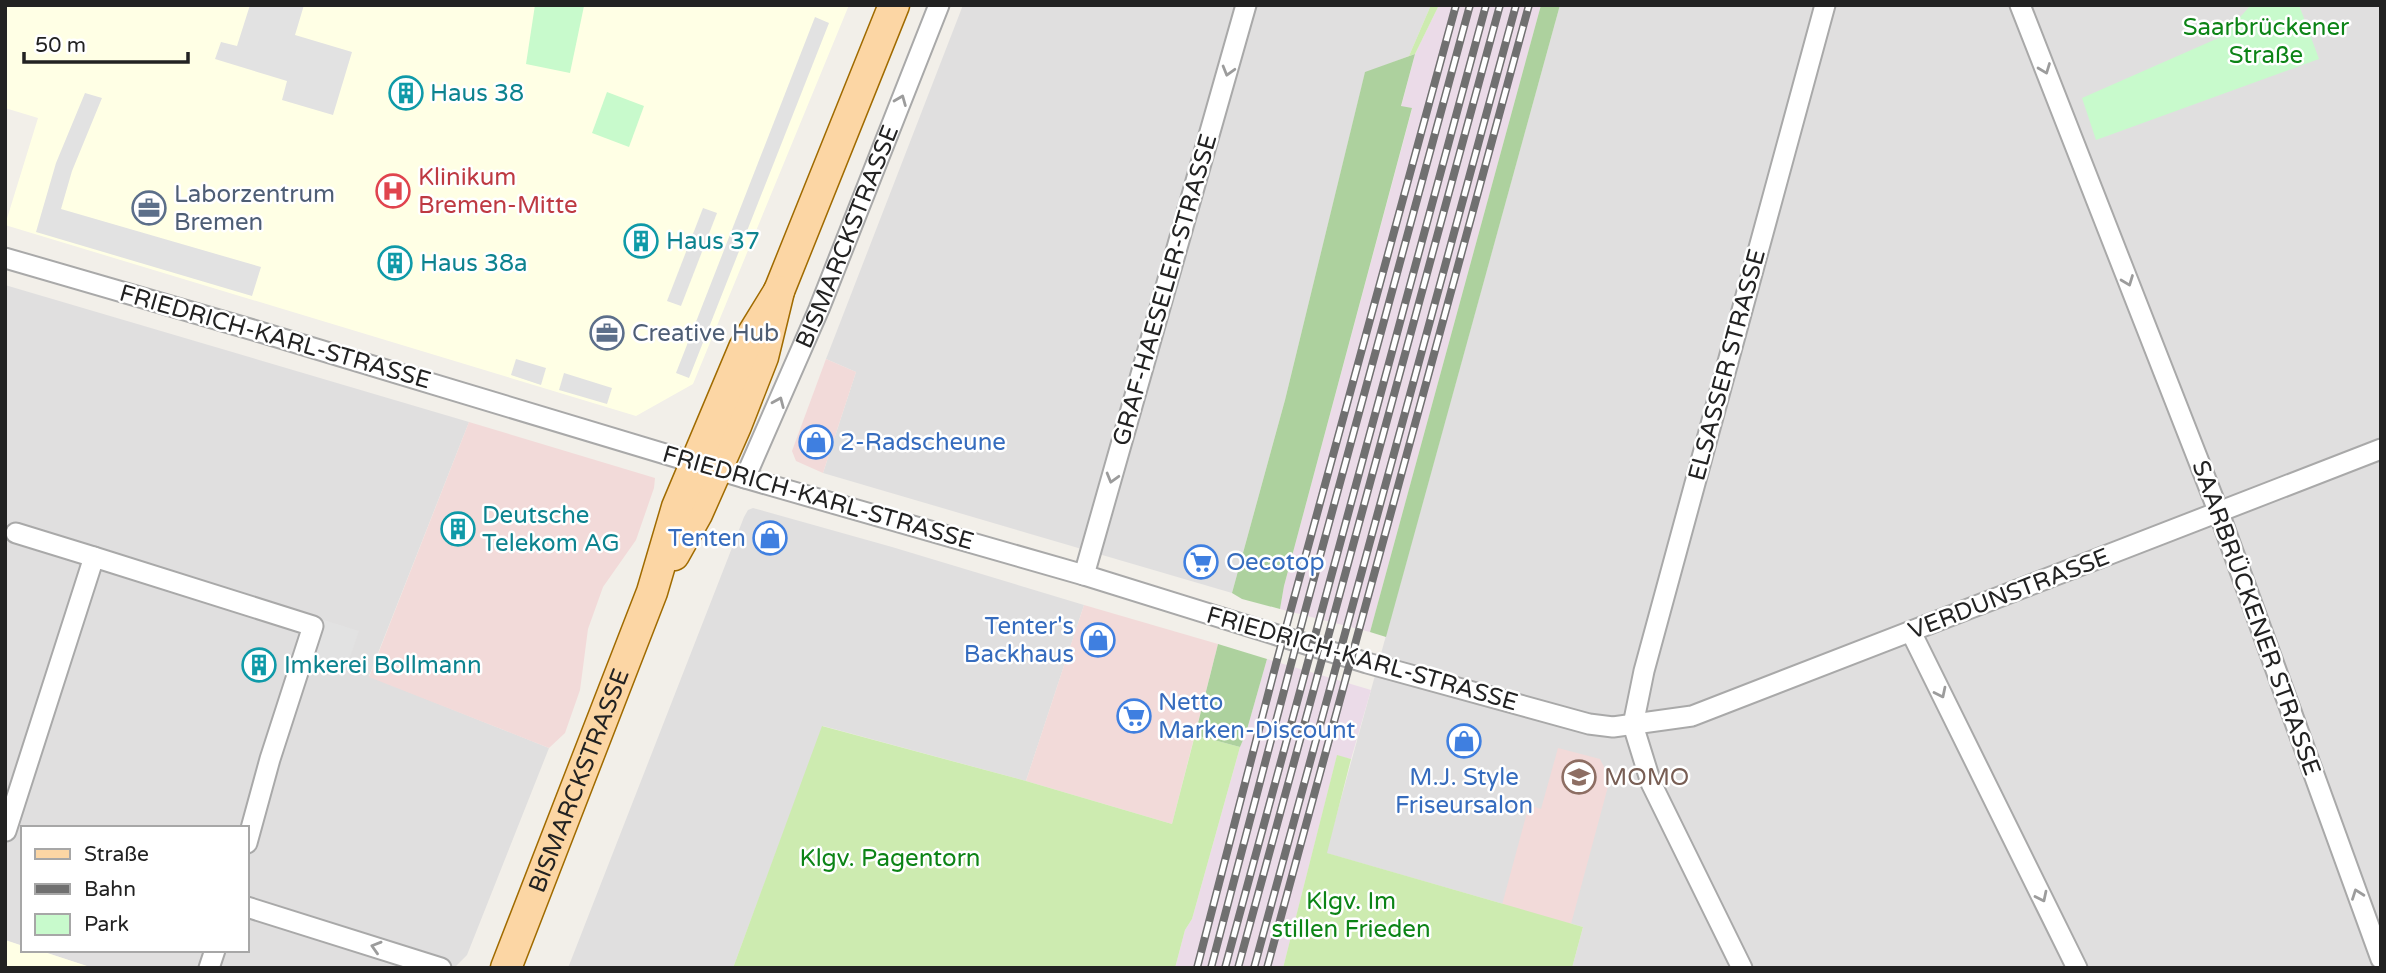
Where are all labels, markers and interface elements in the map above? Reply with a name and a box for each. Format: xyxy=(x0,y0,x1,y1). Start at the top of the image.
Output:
park label: Saarbrückener Straße xyxy=(2183,13,2350,70)
scale bar xyxy=(24,21,189,65)
text: 50 m xyxy=(35,33,86,58)
one-way arrow xyxy=(2037,62,2051,74)
one-way arrow xyxy=(1221,65,1236,77)
building icon: Haus 38 xyxy=(387,74,425,112)
place label: Haus 38 xyxy=(430,79,524,108)
one-way arrow xyxy=(893,95,907,107)
street label: BISMARCKSTRASSE xyxy=(789,121,905,353)
street label: GRAF-HAESELER-STRASSE xyxy=(1107,131,1223,449)
place label: Klinikum Bremen-Mitte xyxy=(418,163,578,220)
hospital icon: Klinikum Bremen-Mitte xyxy=(374,172,412,210)
place label: Laborzentrum Bremen xyxy=(174,180,335,237)
office icon: Laborzentrum Bremen xyxy=(130,189,168,227)
building icon: Haus 37 xyxy=(622,222,660,260)
place label: Haus 37 xyxy=(666,227,760,256)
building icon: Haus 38a xyxy=(376,244,414,282)
street label: ELSASSER STRASSE xyxy=(1682,246,1772,484)
place label: Haus 38a xyxy=(420,249,528,278)
one-way arrow xyxy=(2120,274,2134,286)
street label: FRIEDRICH-KARL-STRASSE xyxy=(116,279,434,395)
office icon: Creative Hub xyxy=(588,314,626,352)
place label: Creative Hub xyxy=(632,319,779,348)
one-way arrow xyxy=(771,396,785,409)
shop icon: 2-Radscheune xyxy=(797,423,835,461)
place label: 2-Radscheune xyxy=(840,428,1006,457)
street label: FRIEDRICH-KARL-STRASSE xyxy=(659,440,977,556)
street label: SAARBRÜCKENER STRASSE xyxy=(2185,456,2327,780)
one-way arrow xyxy=(1105,472,1120,484)
place label: Deutsche Telekom AG xyxy=(482,501,620,558)
building icon: Deutsche Telekom AG xyxy=(439,510,477,548)
shop icon: Tenten xyxy=(751,519,789,557)
place label: Tenten xyxy=(668,524,746,553)
street label: VERDUNSTRASSE xyxy=(1904,542,2114,646)
supermarket icon: Oecotop xyxy=(1182,543,1220,581)
place label: Oecotop xyxy=(1226,548,1325,577)
street label: FRIEDRICH-KARL-STRASSE xyxy=(1203,601,1521,717)
place label: Tenter's Backhaus xyxy=(964,612,1074,669)
shop icon: Tenter's Backhaus xyxy=(1079,621,1117,659)
building icon: Imkerei Bollmann xyxy=(240,646,278,684)
place label: Imkerei Bollmann xyxy=(284,651,482,680)
street label: BISMARCKSTRASSE xyxy=(522,665,635,897)
one-way arrow xyxy=(1933,686,1947,698)
place label: Netto Marken-Discount xyxy=(1158,688,1355,745)
supermarket icon: Netto Marken-Discount xyxy=(1115,697,1153,735)
shop icon: M.J. Style Friseursalon xyxy=(1445,722,1483,760)
school or university icon: MOMO xyxy=(1560,758,1598,796)
place label: M.J. Style Friseursalon xyxy=(1395,763,1533,820)
place label: MOMO xyxy=(1604,763,1689,792)
legend xyxy=(21,826,248,952)
text: Straße xyxy=(84,842,149,867)
park label: Klgv. Pagentorn xyxy=(800,844,980,873)
text: Bahn xyxy=(84,877,136,902)
park label: Klgv. Im stillen Frieden xyxy=(1272,887,1431,944)
one-way arrow xyxy=(2352,889,2366,901)
one-way arrow xyxy=(2034,890,2048,902)
text: Park xyxy=(84,912,129,937)
one-way arrow xyxy=(371,941,383,956)

